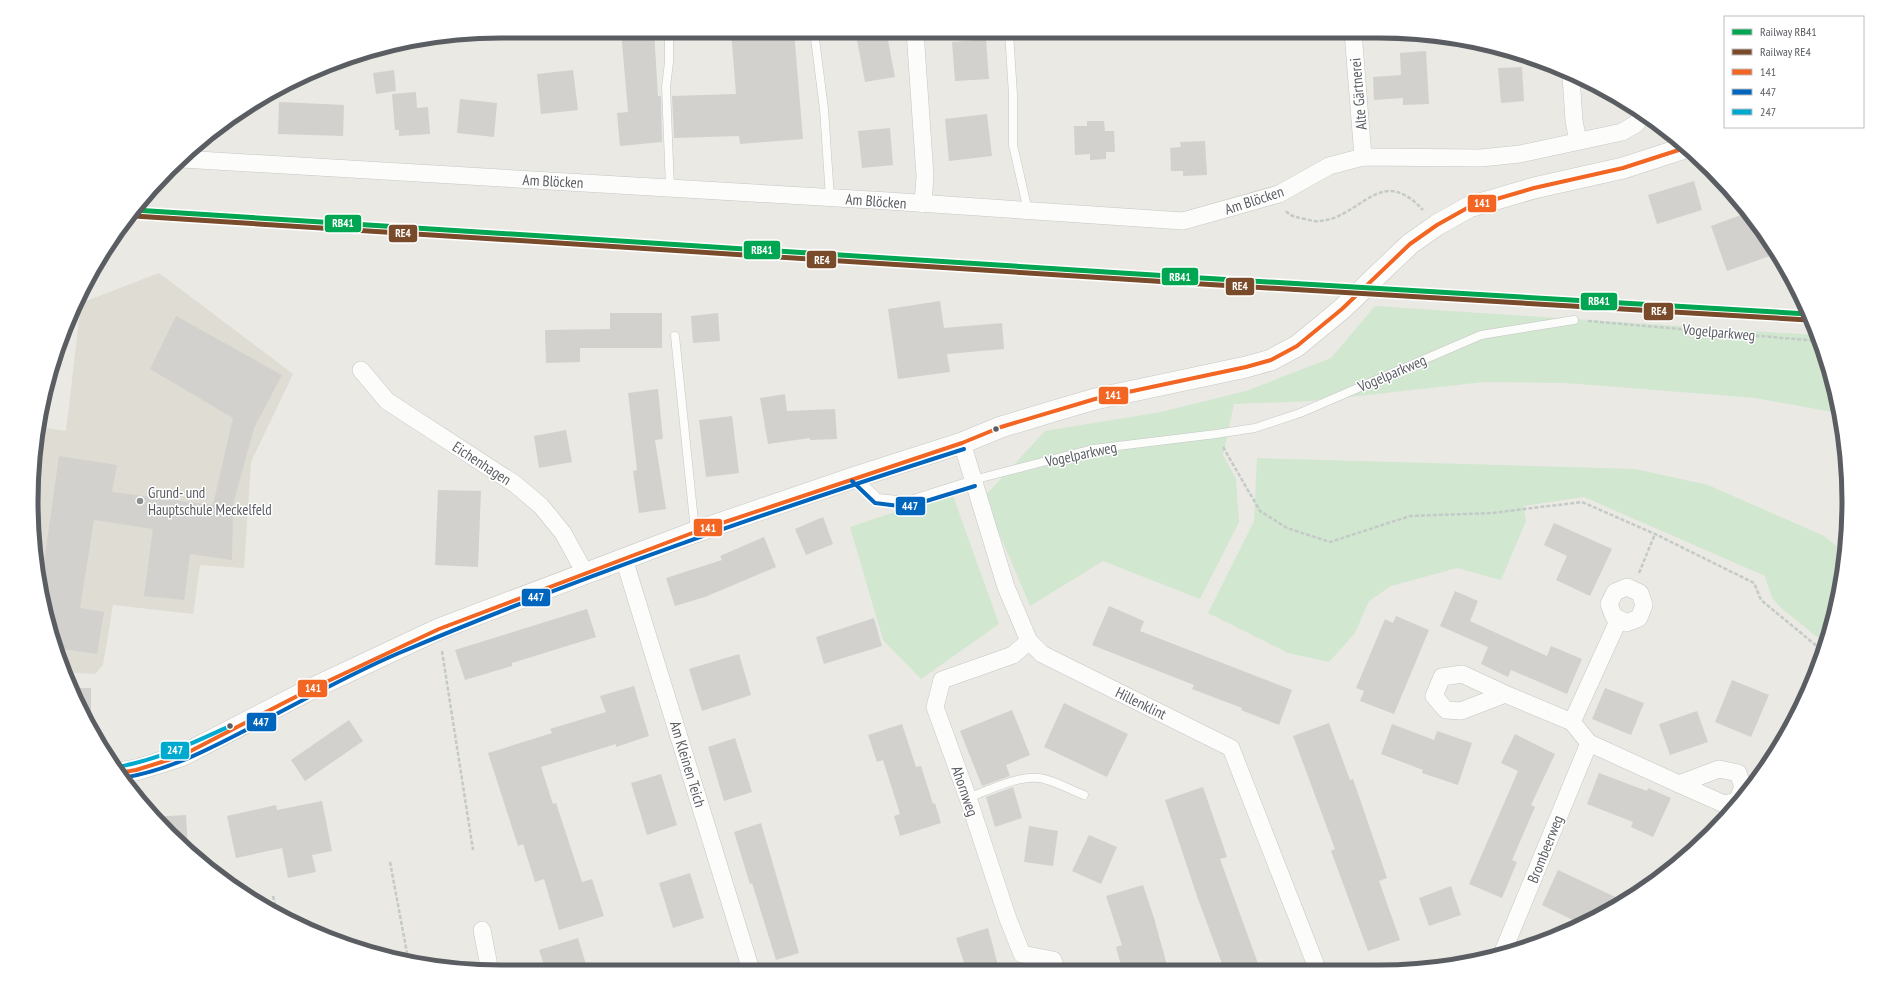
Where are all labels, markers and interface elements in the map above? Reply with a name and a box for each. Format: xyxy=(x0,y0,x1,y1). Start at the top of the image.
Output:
legend xyxy=(1724,16,1864,128)
text: Railway RB41 xyxy=(1760,24,1817,39)
text: Railway RE4 xyxy=(1760,44,1811,59)
street label: Alte Gärtnerei xyxy=(1345,57,1371,131)
text: 141 xyxy=(1760,64,1776,79)
text: 447 xyxy=(1760,84,1776,99)
text: 247 xyxy=(1760,104,1776,119)
street label: Am Blöcken xyxy=(522,170,584,192)
street label: Am Blöcken xyxy=(1222,182,1286,218)
street label: Am Blöcken xyxy=(845,189,907,213)
line badge: 141 xyxy=(1467,194,1497,213)
text: 141 xyxy=(1474,196,1490,210)
line badge: RB41 xyxy=(324,214,362,233)
text: RB41 xyxy=(332,216,354,230)
line badge: RE4 xyxy=(388,224,418,243)
text: RE4 xyxy=(395,226,411,240)
line badge: RB41 xyxy=(743,240,781,260)
text: RB41 xyxy=(751,243,773,257)
line badge: RE4 xyxy=(806,250,837,269)
text: RE4 xyxy=(814,253,830,267)
line badge: RB41 xyxy=(1161,267,1199,286)
text: RB41 xyxy=(1169,270,1191,284)
line badge: RE4 xyxy=(1225,277,1255,296)
text: RE4 xyxy=(1232,279,1248,293)
line badge: RB41 xyxy=(1580,292,1618,311)
text: RB41 xyxy=(1588,294,1610,308)
line badge: RE4 xyxy=(1643,302,1674,321)
text: RE4 xyxy=(1651,304,1667,318)
street label: Vogelparkweg xyxy=(1681,319,1756,345)
street label: Vogelparkweg xyxy=(1354,350,1429,396)
line badge: 141 xyxy=(1098,386,1129,405)
text: 141 xyxy=(1105,388,1121,402)
unlabelled marker xyxy=(991,424,1001,434)
street label: Eichenhagen xyxy=(449,437,515,489)
street label: Vogelparkweg xyxy=(1043,437,1118,471)
place label: Grund- und Hauptschule Meckelfeld xyxy=(148,483,272,519)
marker: Grund- und Hauptschule Meckelfeld xyxy=(135,496,145,506)
line badge: 447 xyxy=(895,496,926,516)
text: 447 xyxy=(902,499,918,513)
line badge: 141 xyxy=(693,518,723,537)
text: 141 xyxy=(700,521,716,535)
line badge: 447 xyxy=(521,588,551,607)
text: 447 xyxy=(528,590,544,604)
line badge: 141 xyxy=(297,679,328,698)
text: 141 xyxy=(305,681,321,695)
street label: Hillenklint xyxy=(1112,683,1170,723)
line badge: 447 xyxy=(246,712,277,732)
text: 447 xyxy=(253,715,269,729)
street label: Am Kleinen Teich xyxy=(666,719,710,809)
unlabelled marker xyxy=(225,721,235,731)
line badge: 247 xyxy=(160,741,190,760)
text: 247 xyxy=(167,743,183,757)
street label: Ahornweg xyxy=(948,763,982,819)
street label: Brombeerweg xyxy=(1523,812,1567,886)

